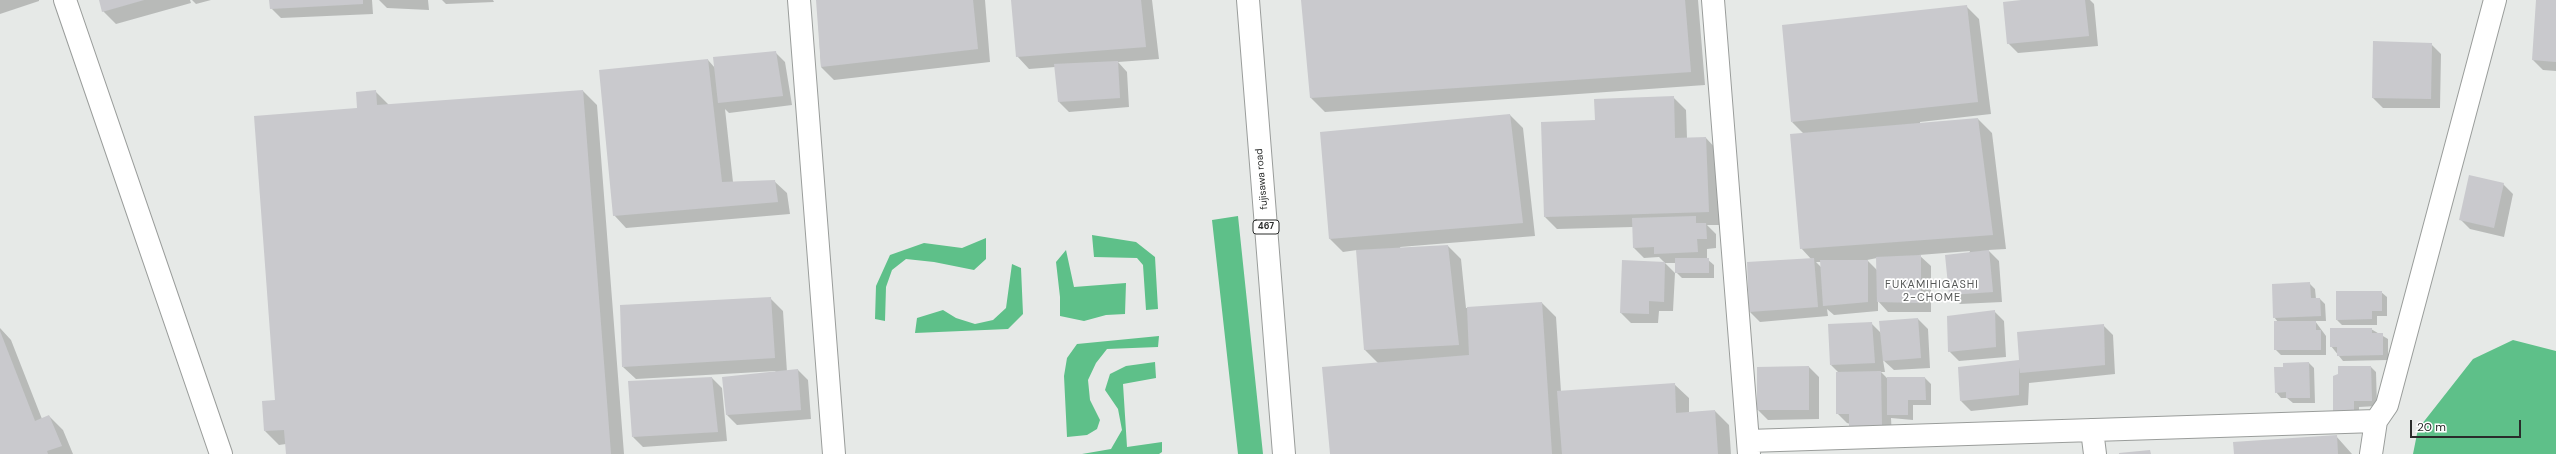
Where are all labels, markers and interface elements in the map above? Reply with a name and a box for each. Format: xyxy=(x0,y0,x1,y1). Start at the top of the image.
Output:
street label: fujisawa road xyxy=(1253,148,1271,210)
road number: 467 xyxy=(1253,220,1279,234)
district label: FUKAMIHIGASHI 2-CHOME xyxy=(1885,278,1979,304)
scale bar xyxy=(2412,412,2523,438)
text: 20 m xyxy=(2417,419,2446,435)

